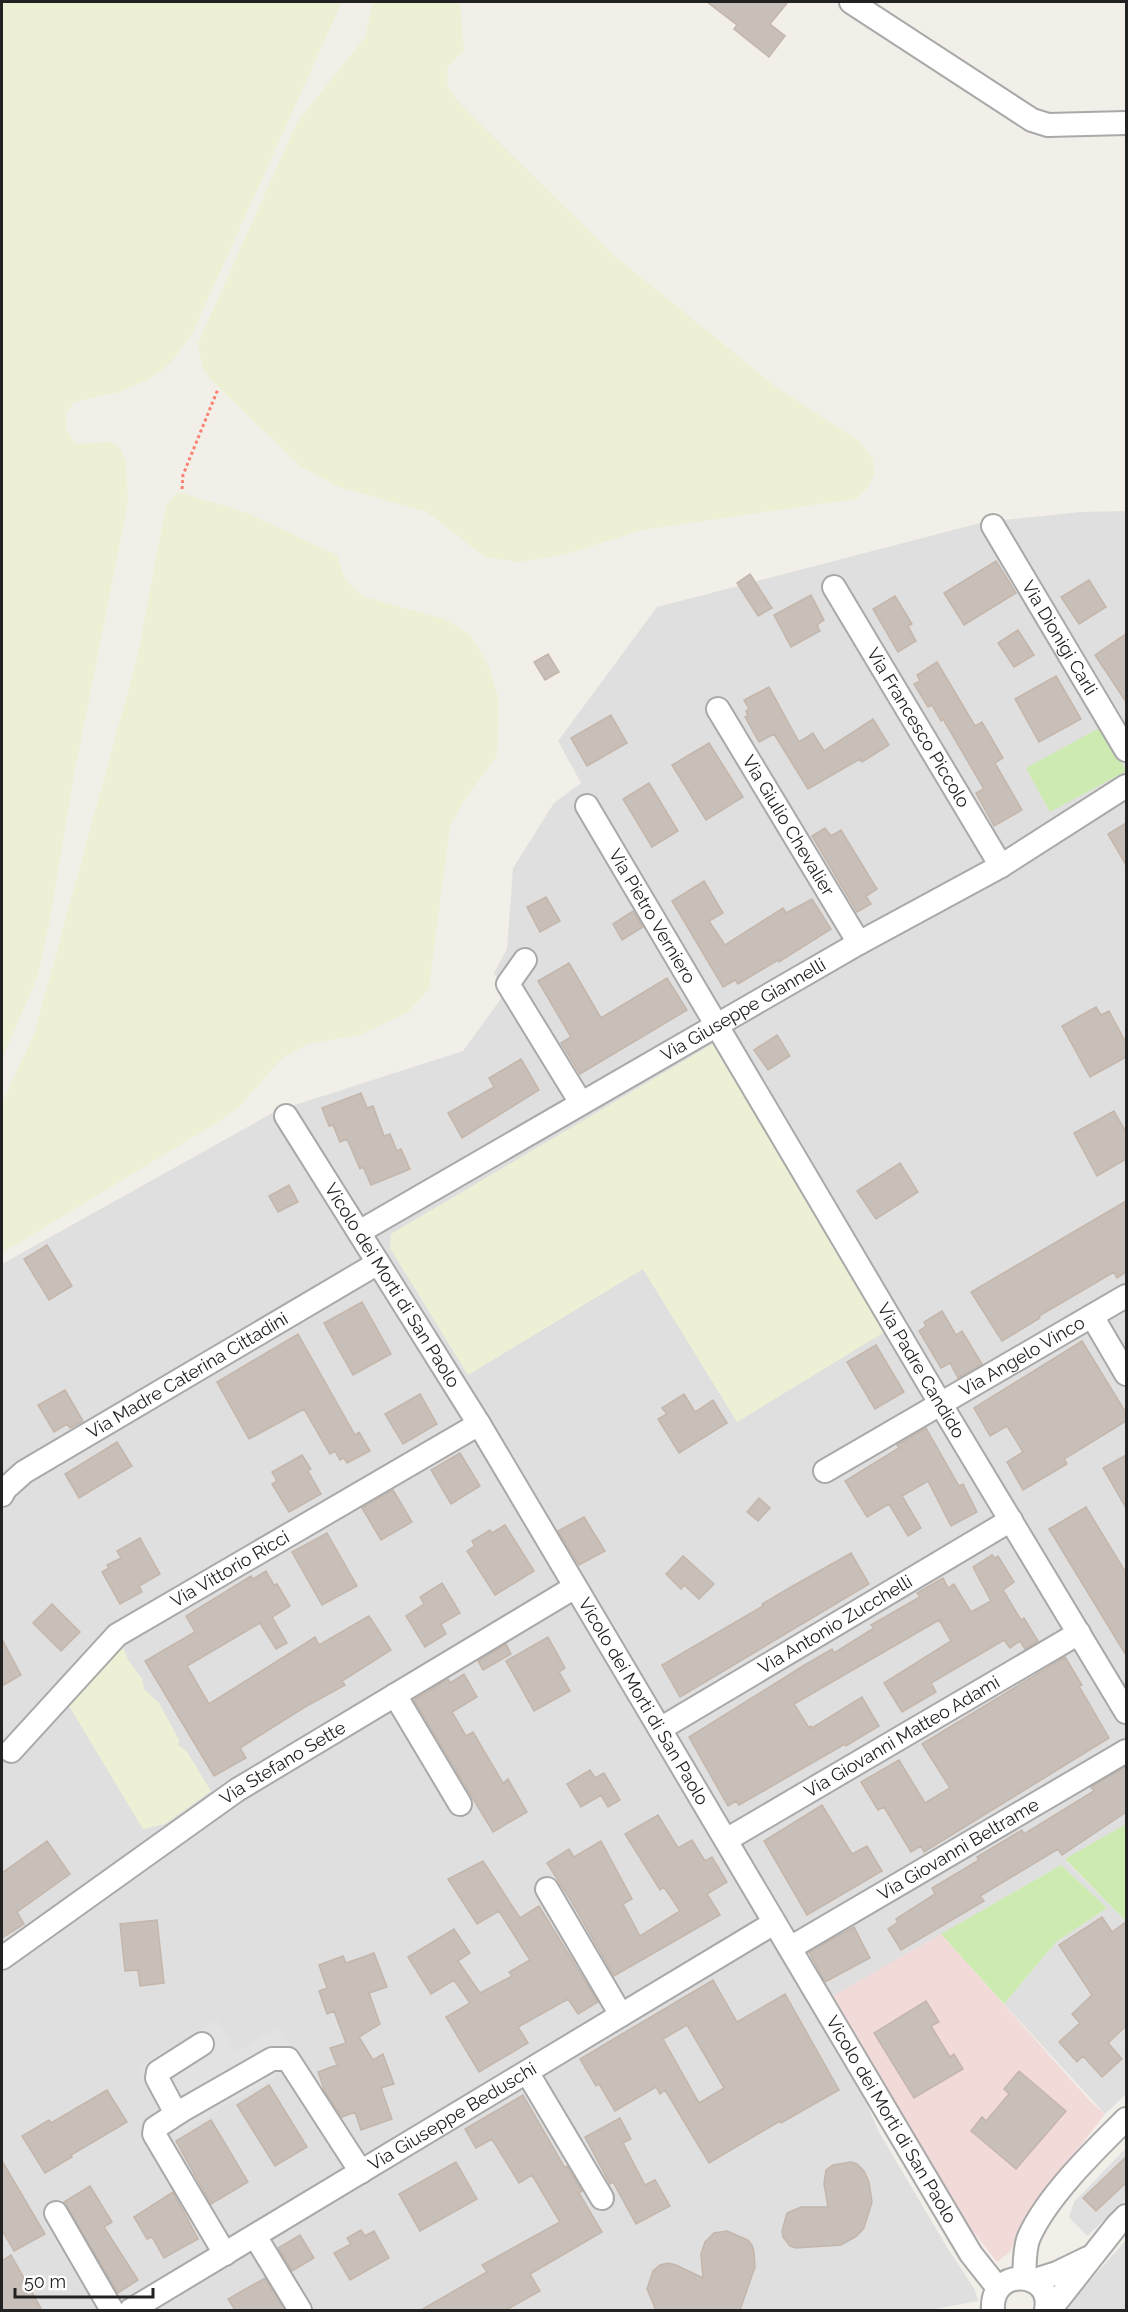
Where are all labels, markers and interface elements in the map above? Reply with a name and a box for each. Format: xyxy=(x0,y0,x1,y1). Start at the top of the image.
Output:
street label: Via Dionigi Carli xyxy=(1018,576,1102,699)
street label: Via Francesco Piccolo xyxy=(863,644,975,811)
street label: Via Giulio Chevalier xyxy=(738,751,839,900)
street label: Via Pietro Verniero xyxy=(605,845,701,987)
street label: Via Giuseppe Giannelli xyxy=(657,954,829,1065)
street label: Vicolo dei Morti di San Paolo xyxy=(321,1179,465,1392)
street label: Via Padre Candido xyxy=(873,1299,970,1442)
street label: Via Madre Caterina Cittadini xyxy=(83,1308,292,1443)
street label: Via Angelo Vinco xyxy=(956,1311,1088,1401)
street label: Via Vittorio Ricci xyxy=(167,1526,293,1611)
street label: Via Antonio Zucchelli xyxy=(754,1570,916,1678)
street label: Vicolo dei Morti di San Paolo xyxy=(574,1594,714,1809)
street label: Via Giovanni Matteo Adami xyxy=(800,1671,1003,1802)
street label: Via Stefano Sette xyxy=(216,1716,349,1809)
street label: Via Giovanni Beltrame xyxy=(874,1793,1043,1904)
street label: Vicolo dei Morti di San Paolo xyxy=(822,2012,961,2227)
street label: Via Giuseppe Beduschi xyxy=(364,2058,540,2175)
scale bar xyxy=(15,2261,153,2299)
text: 50 m xyxy=(24,2271,66,2292)

